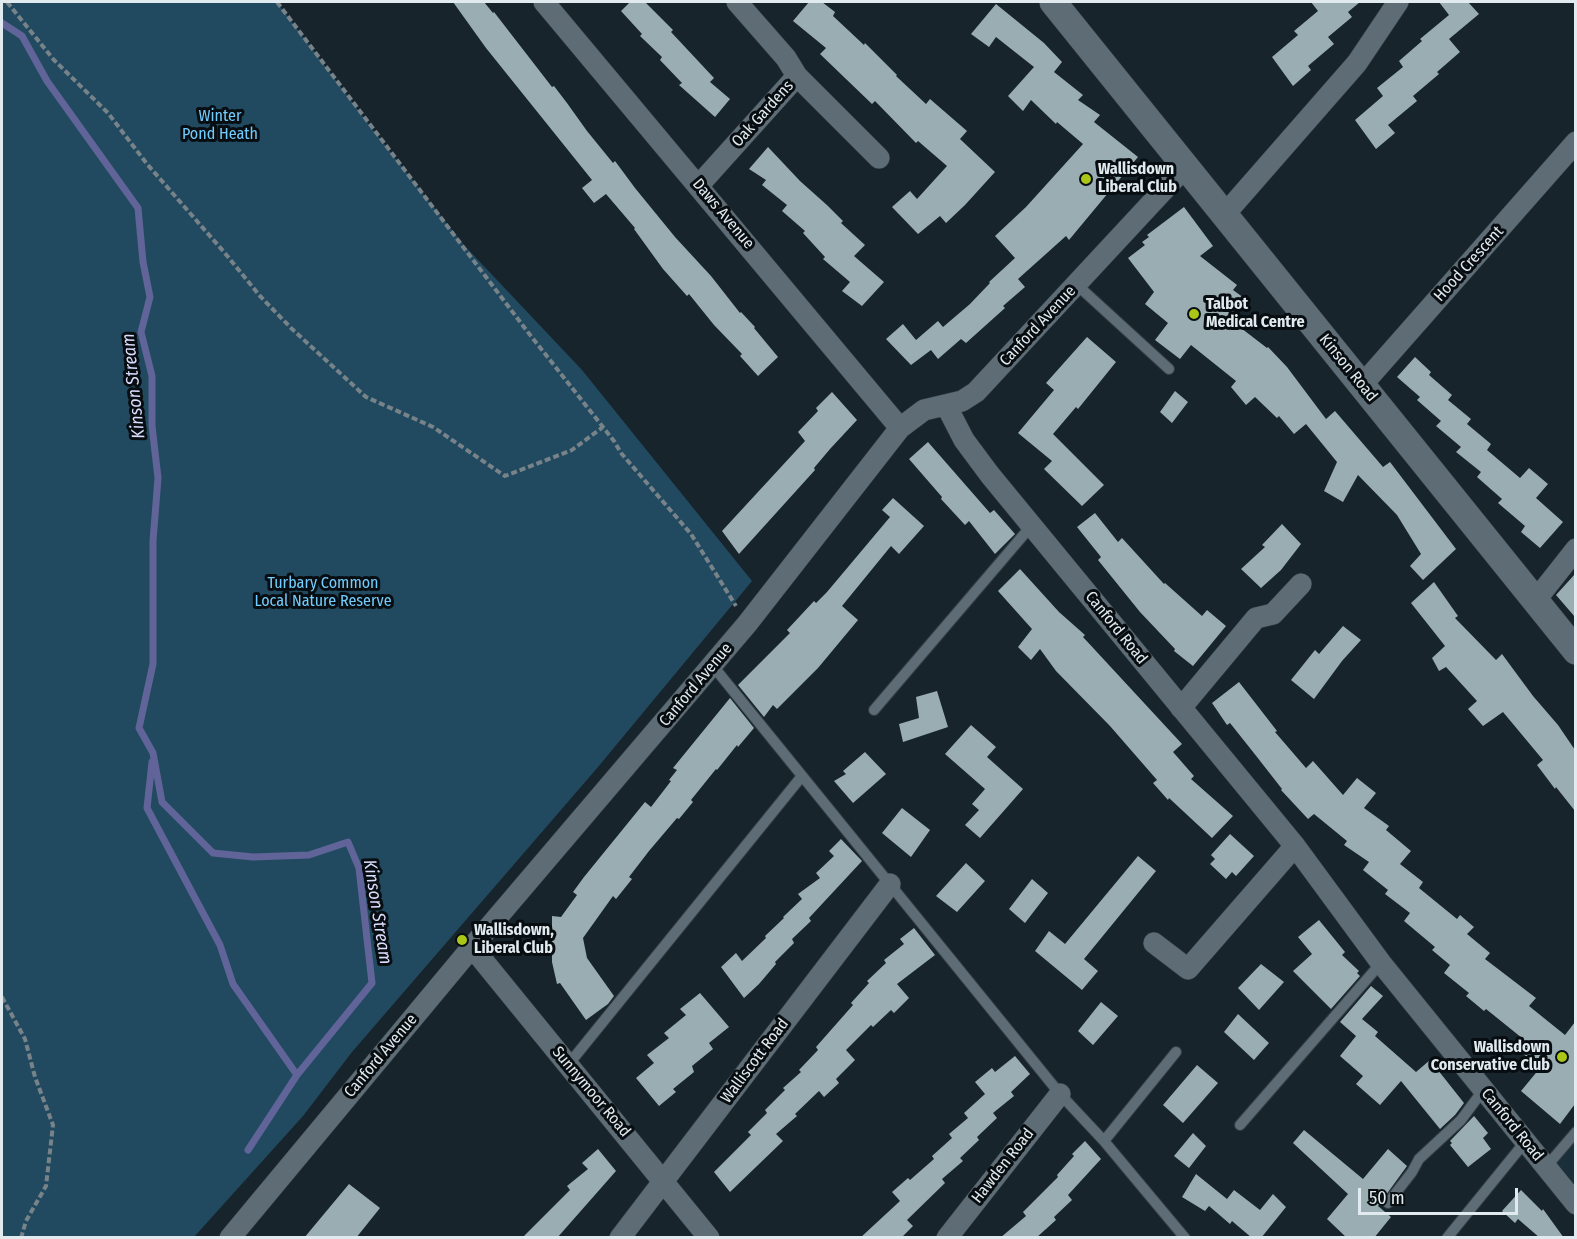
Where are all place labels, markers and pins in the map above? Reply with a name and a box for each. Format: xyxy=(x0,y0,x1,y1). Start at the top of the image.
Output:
place label: Wallisdown Liberal Club xyxy=(1098,160,1177,198)
marker: Wallisdown Liberal Club xyxy=(1079,172,1093,186)
place label: Talbot Medical Centre xyxy=(1206,295,1305,333)
marker: Talbot Medical Centre xyxy=(1187,307,1201,321)
place label: Wallisdown, Liberal Club xyxy=(474,921,554,959)
marker: Wallisdown, Liberal Club xyxy=(455,933,469,947)
place label: Wallisdown Conservative Club xyxy=(1431,1038,1550,1076)
marker: Wallisdown Conservative Club xyxy=(1555,1050,1569,1064)

